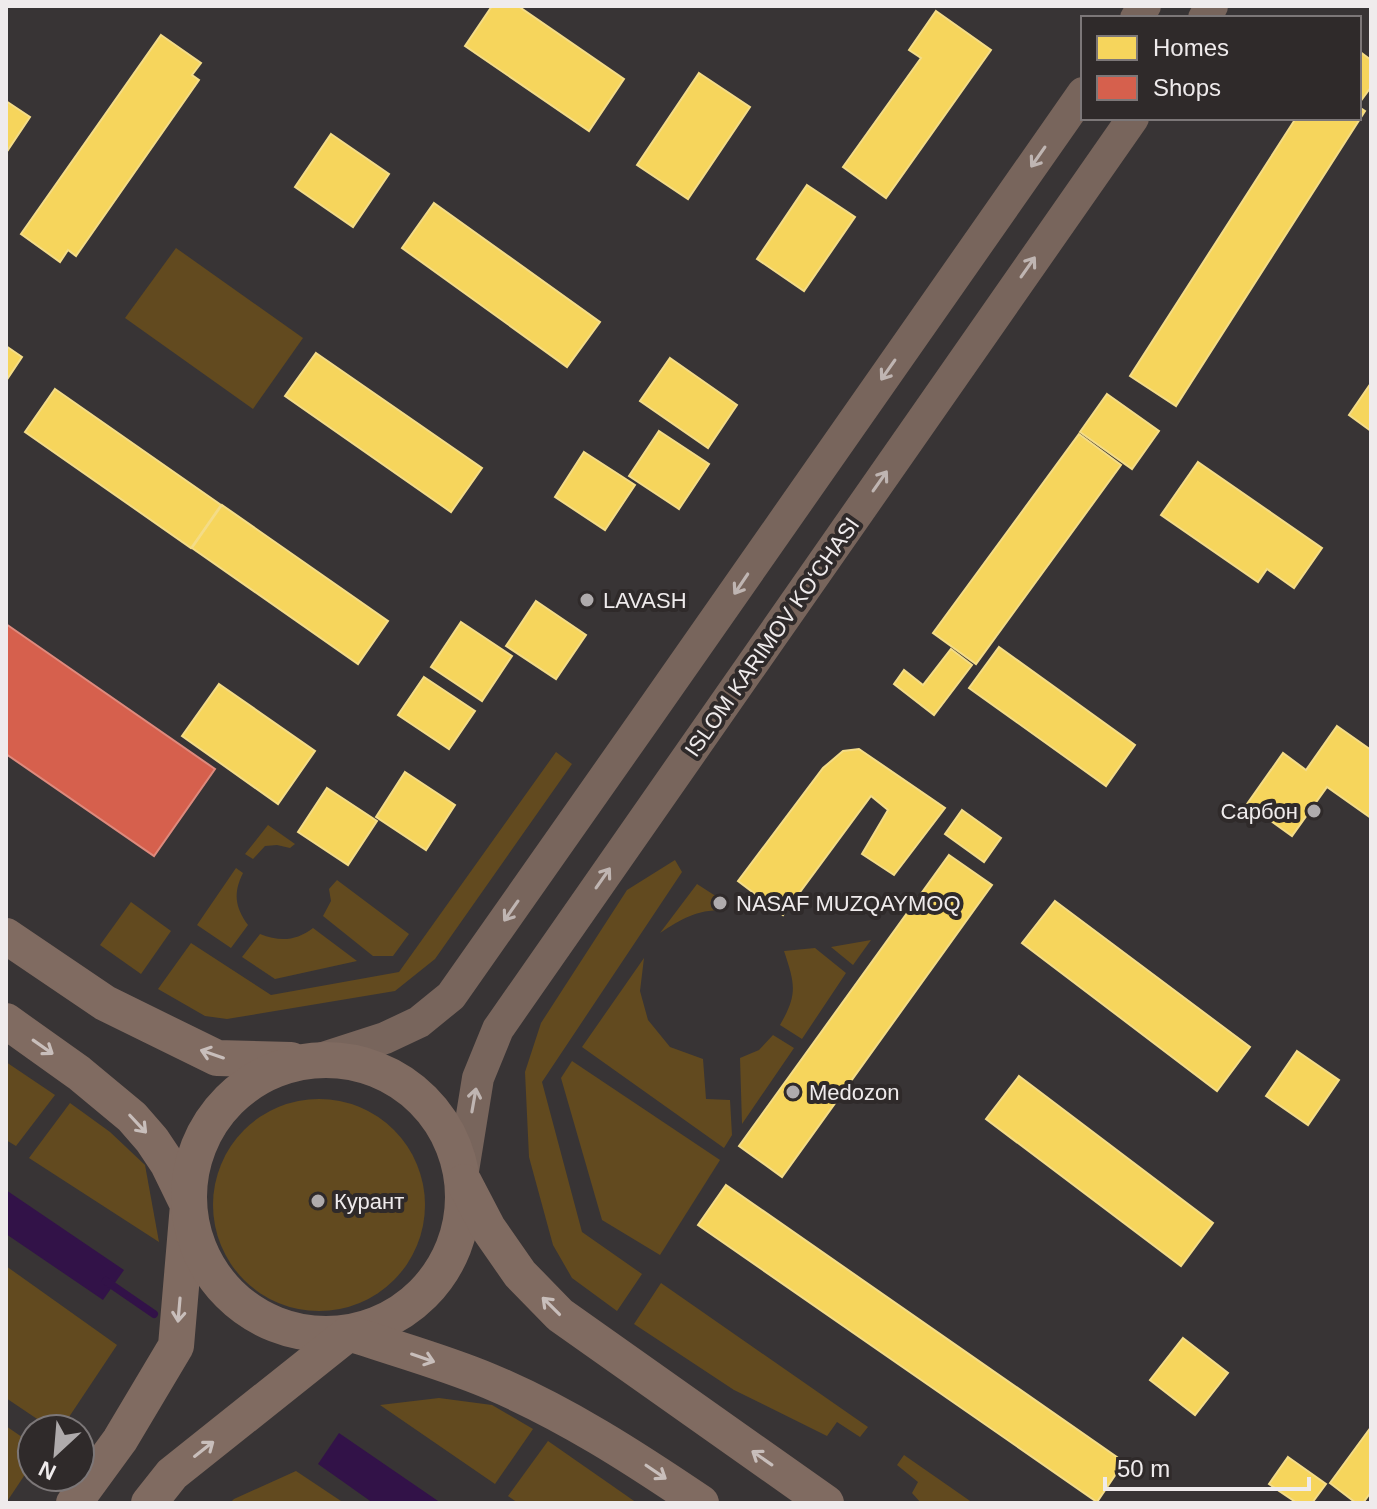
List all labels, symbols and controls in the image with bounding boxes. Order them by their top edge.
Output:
legend [1081,16,1361,120]
text: Homes [1153,34,1229,61]
text: Shops [1153,74,1221,101]
one-way arrow [1030,146,1046,168]
one-way arrow [1019,257,1036,278]
one-way arrow [880,358,896,380]
one-way arrow [872,470,888,492]
street label: ISLOM KARIMOV KO‘CHASI [680,513,864,761]
one-way arrow [733,573,749,595]
place label: LAVASH [603,588,687,613]
marker: LAVASH [578,591,596,609]
place label: Сарбон [1220,799,1298,824]
marker: Сарбон [1305,802,1323,820]
one-way arrow [595,867,612,889]
place label: NASAF MUZQAYMOQ [736,891,961,916]
marker: NASAF MUZQAYMOQ [711,894,729,912]
one-way arrow [503,900,519,922]
one-way arrow [31,1039,53,1055]
one-way arrow [200,1045,225,1060]
place label: Medozon [809,1080,900,1105]
marker: Medozon [784,1083,802,1101]
one-way arrow [468,1088,483,1114]
one-way arrow [128,1114,147,1134]
place label: Курант [334,1189,404,1214]
marker: Курант [309,1192,327,1210]
one-way arrow [171,1296,186,1323]
one-way arrow [542,1297,561,1316]
one-way arrow [410,1352,435,1367]
north arrow [16,1413,96,1493]
one-way arrow [193,1440,214,1457]
scale bar [1105,1441,1309,1491]
one-way arrow [751,1450,773,1466]
text: 50 m [1117,1455,1170,1482]
text: N [35,1456,60,1485]
one-way arrow [644,1464,666,1481]

